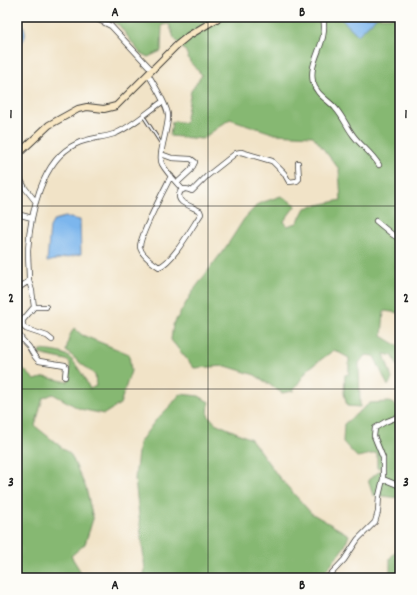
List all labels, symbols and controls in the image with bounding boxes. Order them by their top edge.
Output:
text: A [111,4,119,23]
text: B [299,4,305,23]
text: 1 [10,106,13,125]
text: 1 [405,106,408,125]
text: 2 [8,290,14,309]
text: 2 [403,290,409,309]
text: 3 [8,474,14,493]
text: 3 [403,474,409,493]
text: A [111,577,119,595]
text: B [299,577,305,595]

